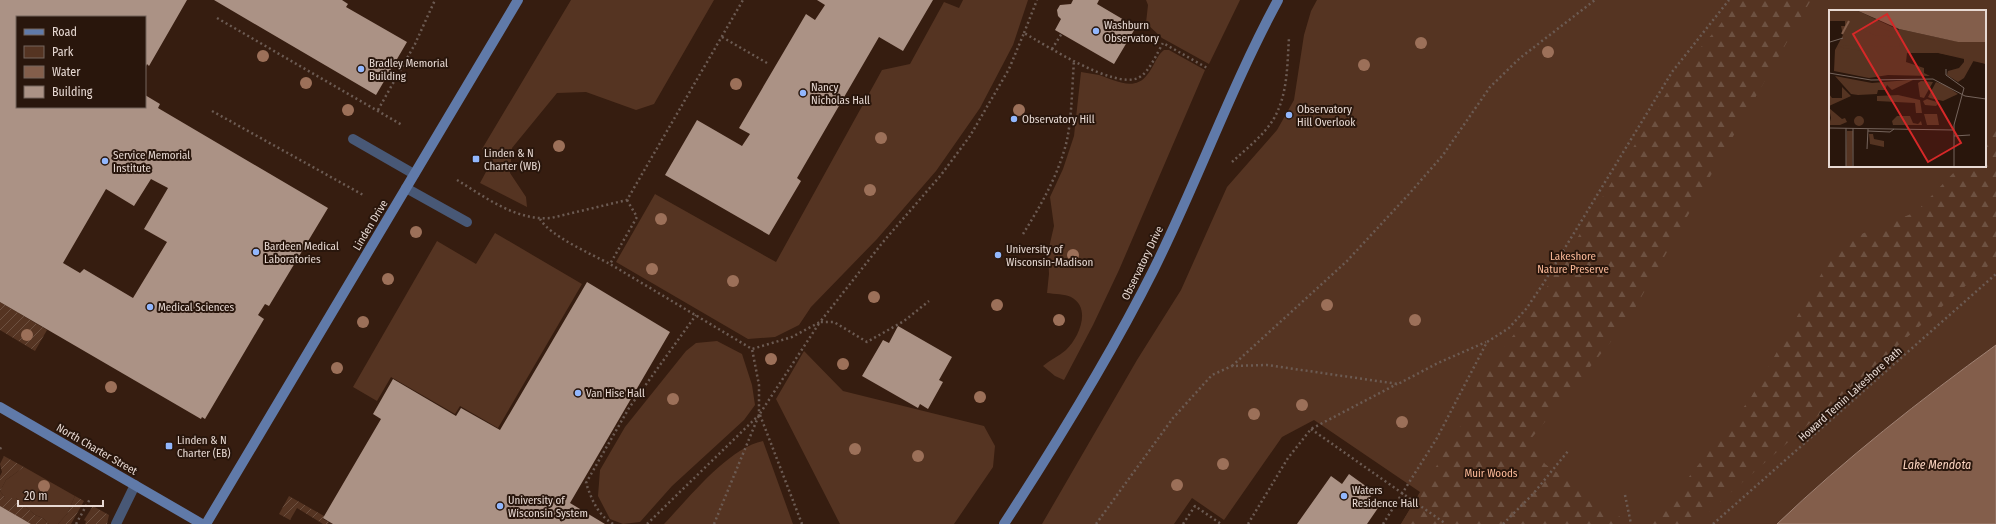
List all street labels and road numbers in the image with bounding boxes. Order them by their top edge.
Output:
street label: Linden Drive [350,198,391,253]
street label: Observatory Drive [1119,224,1166,302]
street label: Howard Temin Lakeshore Path [1796,344,1905,444]
street label: North Charter Street [54,421,140,478]

